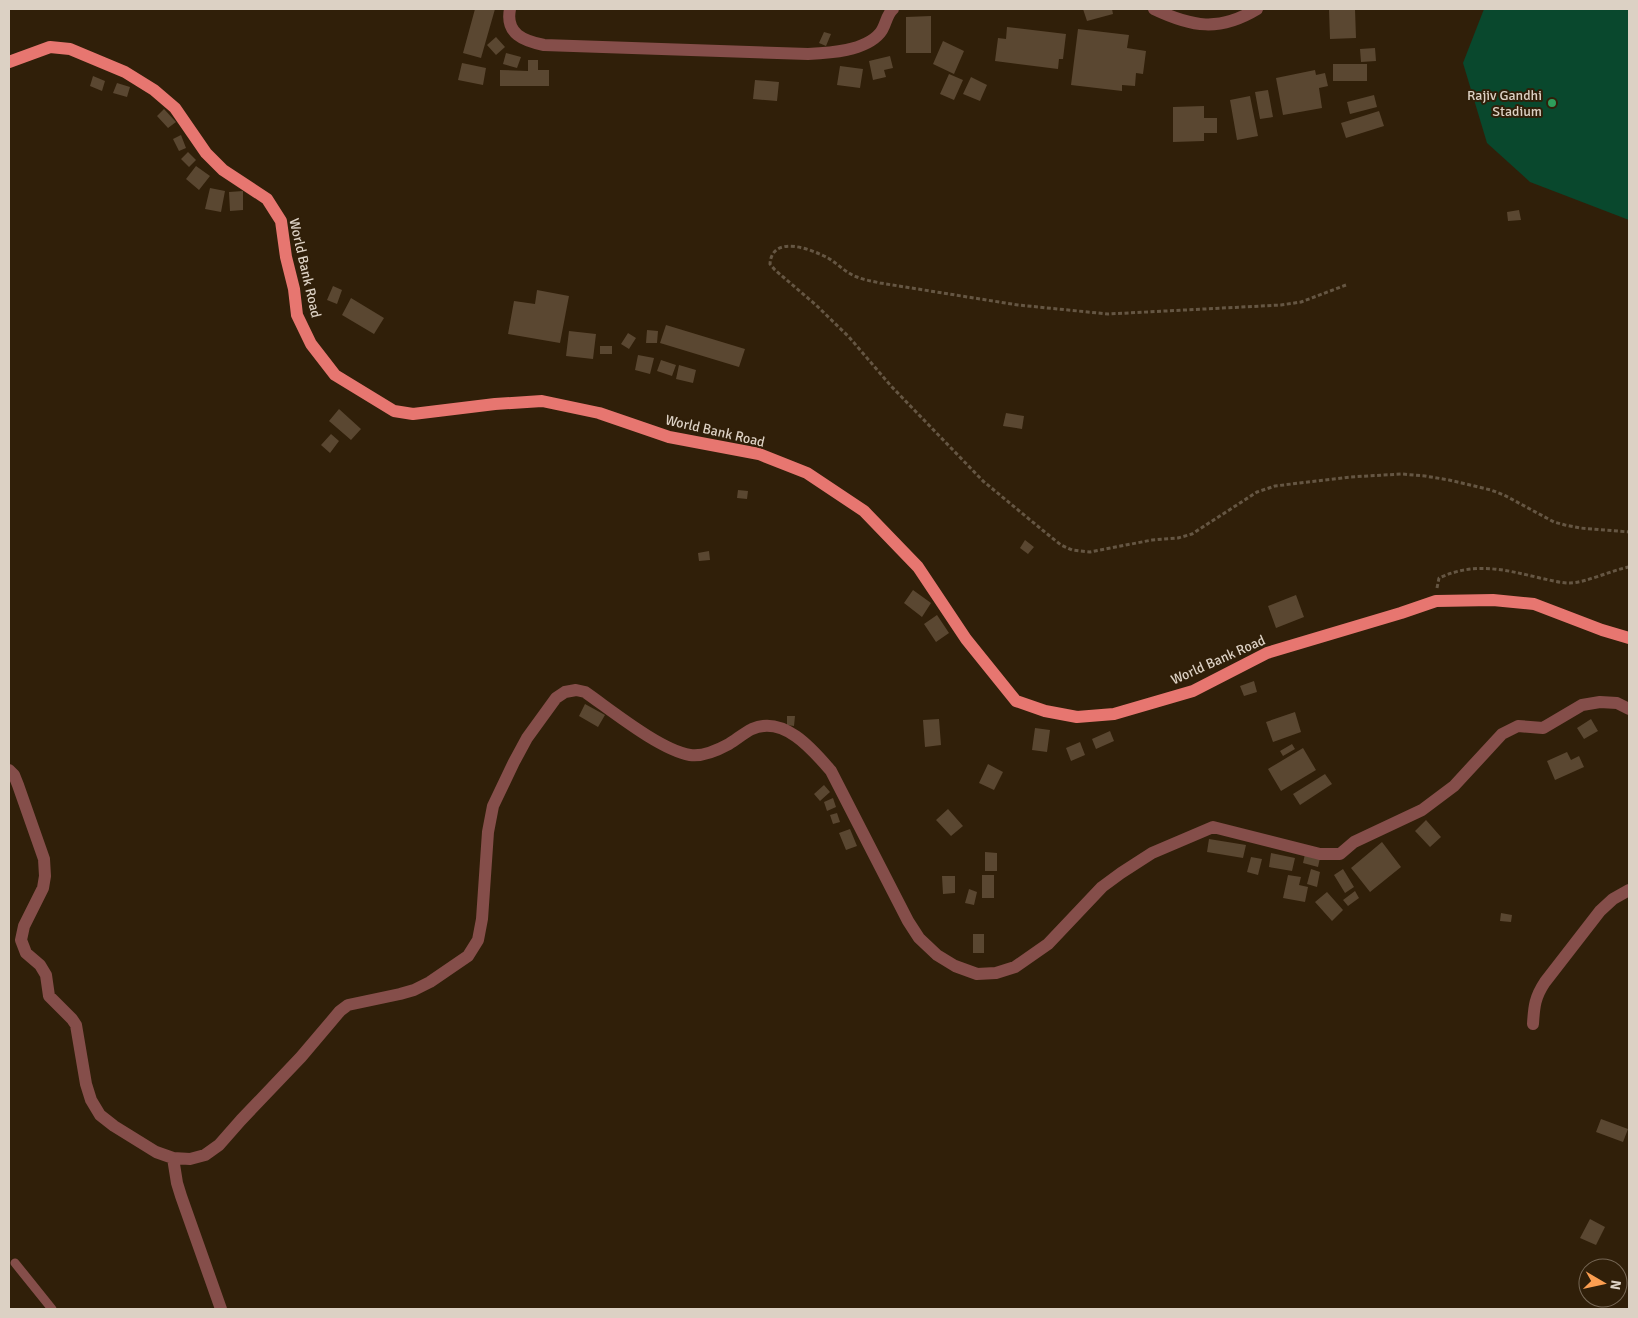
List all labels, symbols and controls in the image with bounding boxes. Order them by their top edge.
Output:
place label: Rajiv Gandhi Stadium [1467,87,1542,120]
marker: Rajiv Gandhi Stadium [1546,97,1558,109]
street label: World Bank Road [285,217,325,319]
street label: World Bank Road [664,411,766,451]
street label: World Bank Road [1168,632,1268,688]
north arrow [1578,1258,1628,1308]
text: N [1606,1279,1625,1291]

